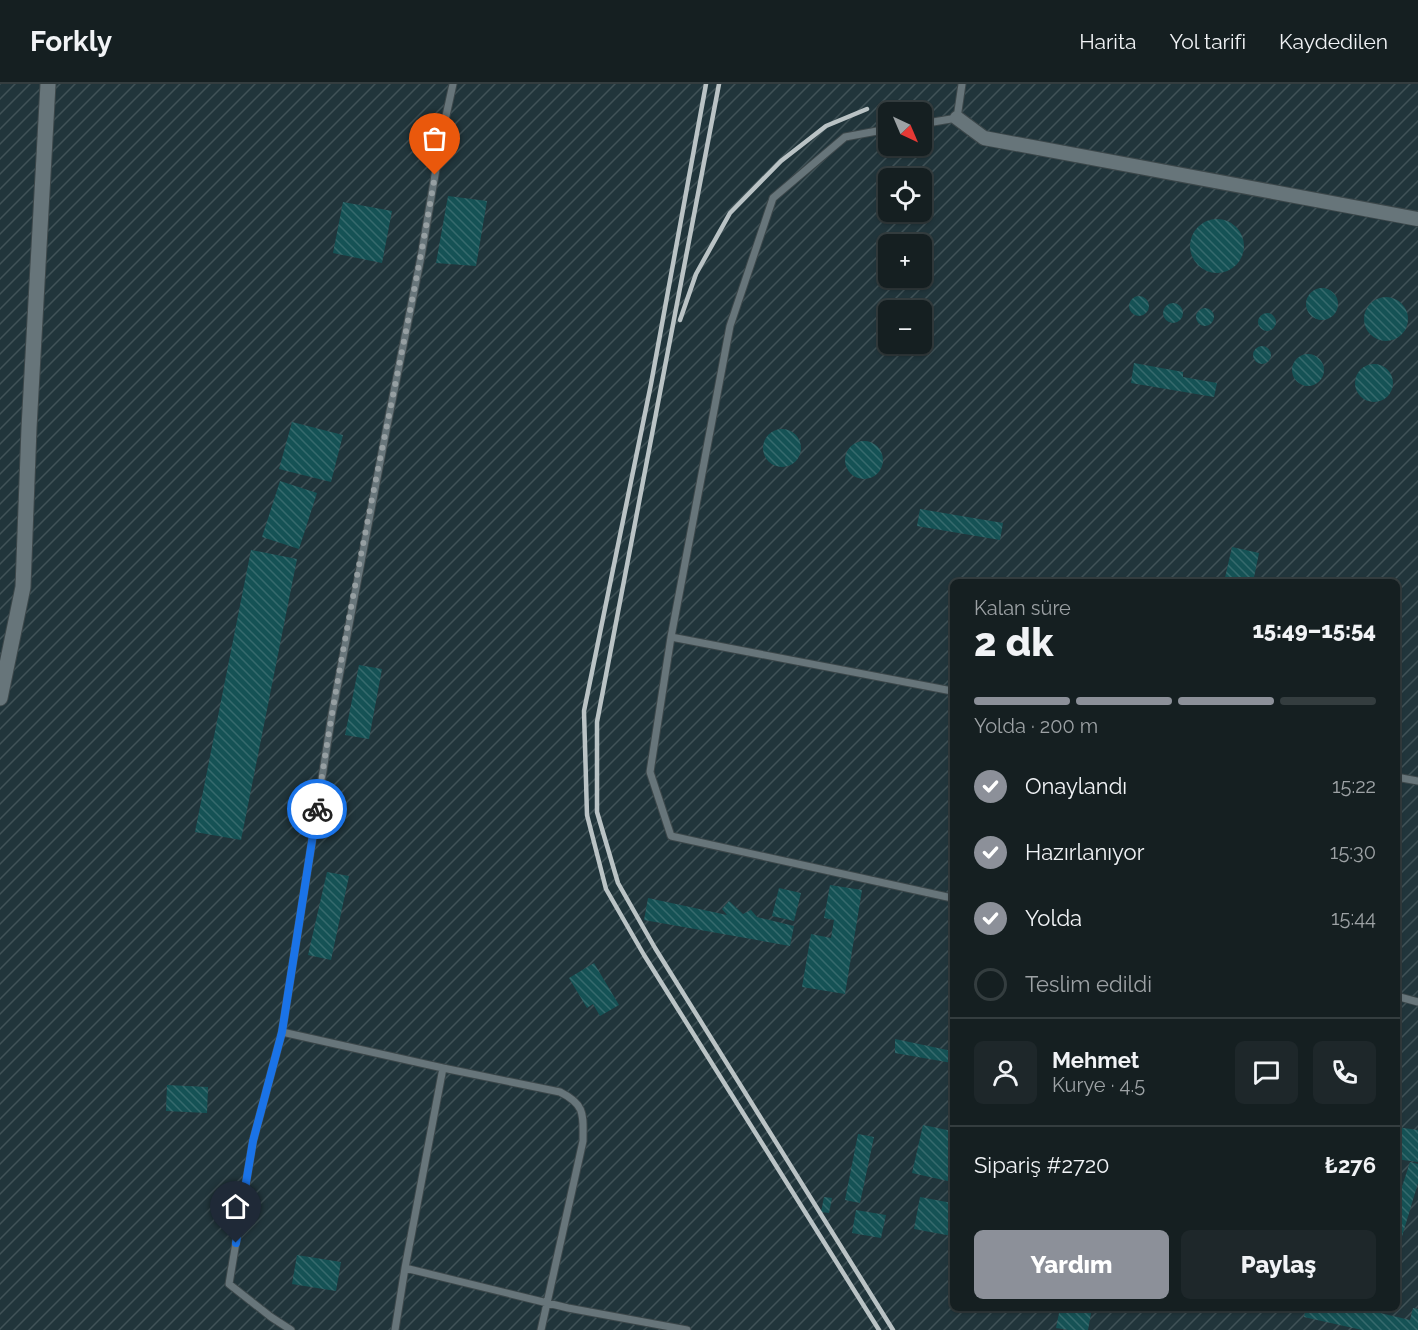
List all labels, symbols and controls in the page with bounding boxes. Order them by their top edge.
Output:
text: Forkly [30,25,112,58]
text: Harita [1079,29,1136,54]
text: Yol tarifi [1169,29,1246,54]
text: Kaydedilen [1279,29,1388,54]
north arrow [878,102,932,156]
map controls [878,102,932,354]
pin [409,113,460,175]
icon: bag [418,122,451,155]
button: locate [878,168,932,222]
button: + [878,234,932,288]
button: − [878,300,932,354]
text: Kalan süre [974,596,1071,620]
text: 15:49–15:54 [1252,617,1376,643]
text: 2 dk [974,619,1053,665]
text: Yolda · 200 m [974,714,1098,738]
icon: check [974,770,1007,803]
text: Onaylandı [1025,773,1127,799]
text: 15:22 [1332,774,1376,798]
courier [287,779,347,839]
icon: bike [301,793,334,826]
icon: check [974,836,1007,869]
text: Hazırlanıyor [1025,839,1144,865]
text: 15:30 [1330,840,1376,864]
icon: check [974,902,1007,935]
text: Yolda [1025,905,1082,931]
text: 15:44 [1331,906,1376,930]
text: Teslim edildi [1025,971,1152,997]
button: person [974,1041,1037,1104]
button: chat [1235,1041,1298,1104]
button: phone [1313,1041,1376,1104]
text: Mehmet [1052,1047,1139,1073]
text: Kurye · 4.5 [1052,1073,1145,1097]
text: Sipariş #2720 [974,1152,1110,1178]
text: ₺276 [1325,1152,1376,1178]
pin [210,1181,261,1243]
icon: home [219,1190,252,1223]
button: Yardım [974,1230,1169,1299]
button: Paylaş [1181,1230,1376,1299]

